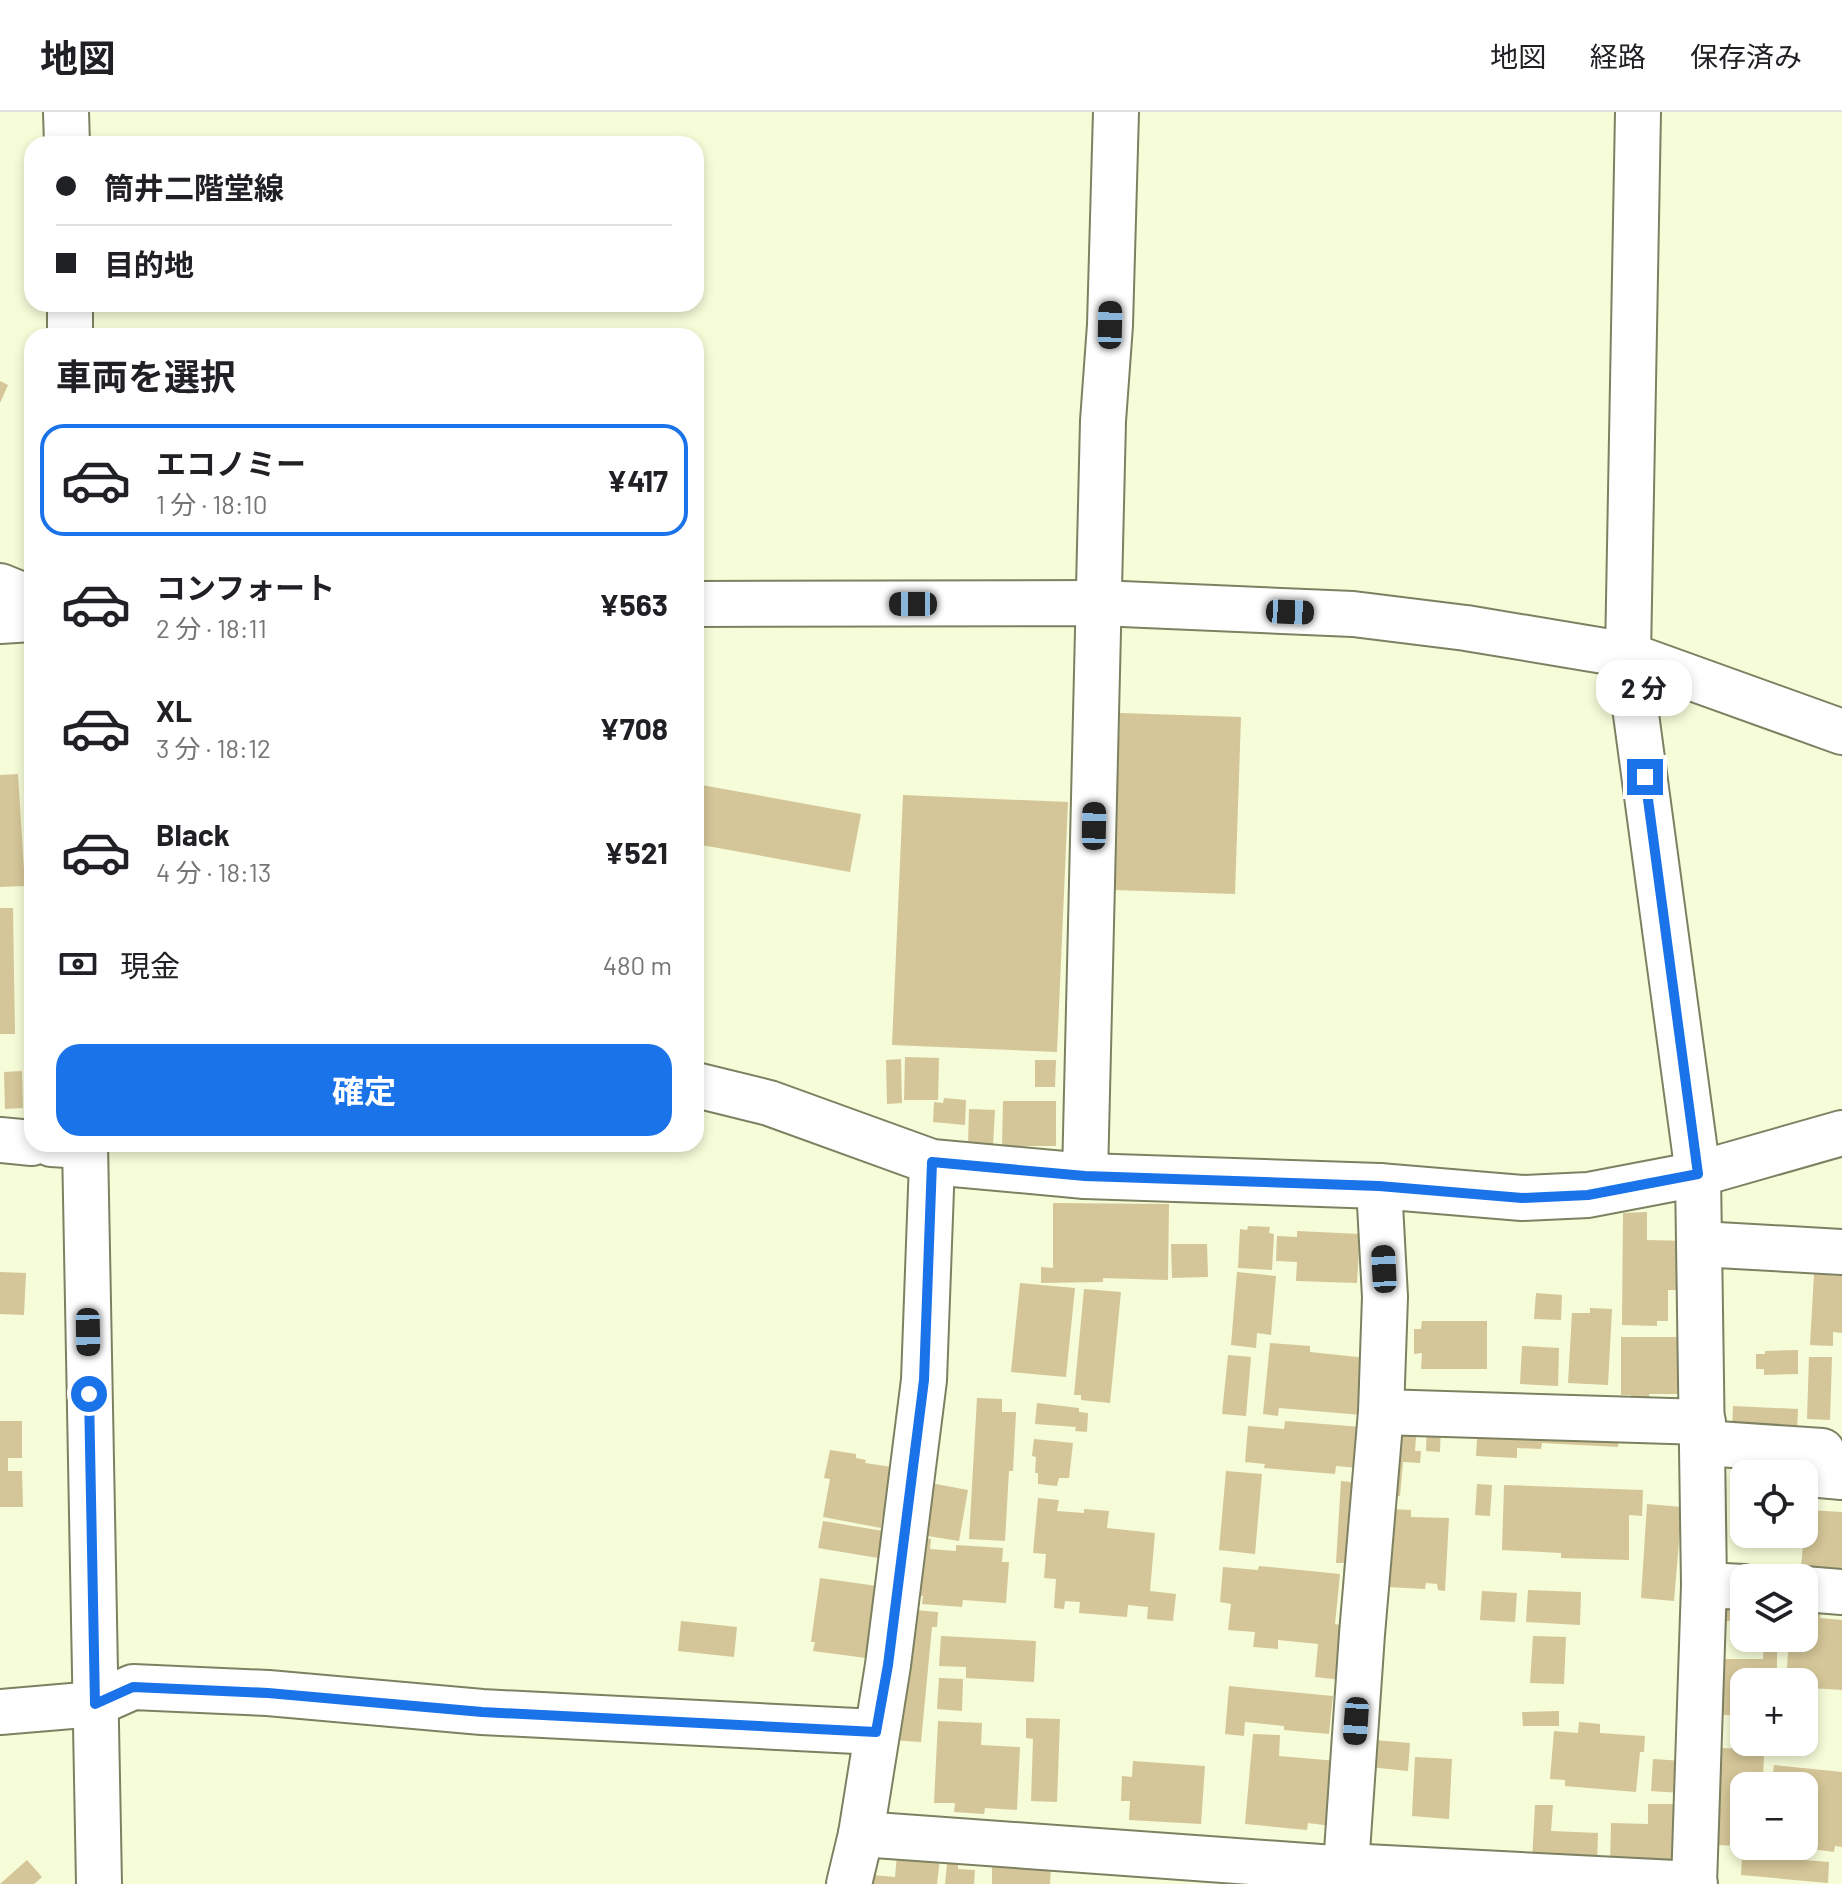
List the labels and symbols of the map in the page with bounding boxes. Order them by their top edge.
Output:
car [1098,301,1122,349]
car [889,592,937,616]
car [1266,599,1314,625]
callout: 2 分 [1597,661,1693,717]
route end [1627,759,1663,795]
car [1082,802,1106,850]
car [1371,1244,1397,1294]
car [76,1308,100,1356]
route start [71,1376,107,1412]
car [1342,1696,1370,1746]

